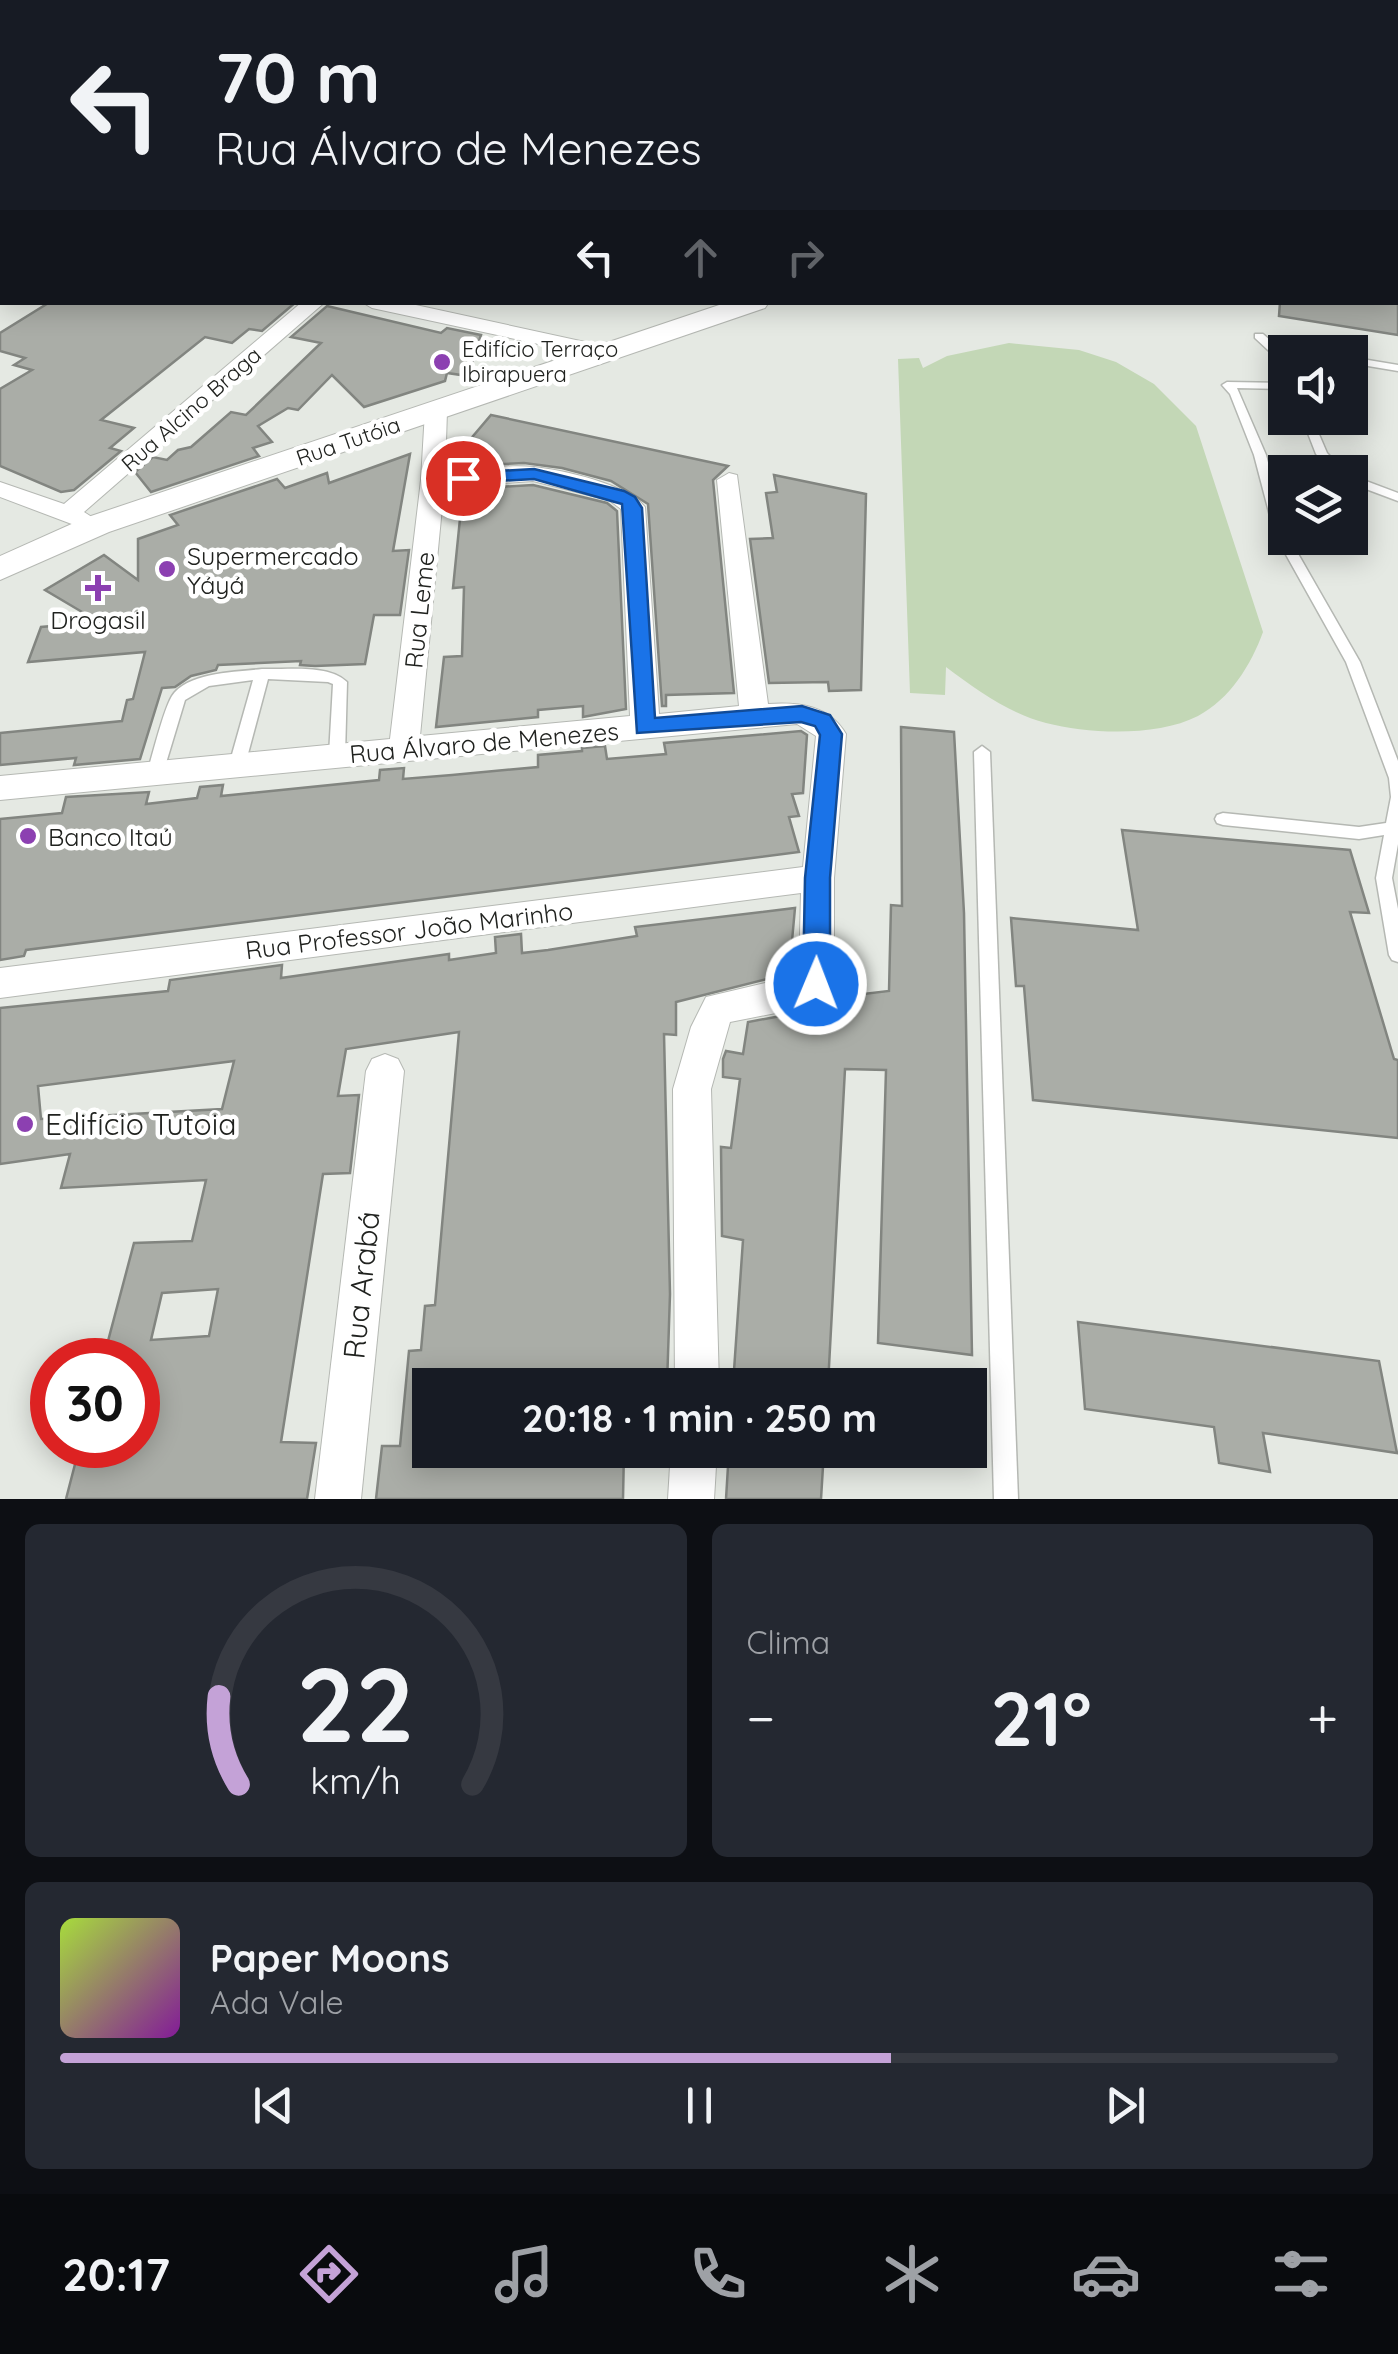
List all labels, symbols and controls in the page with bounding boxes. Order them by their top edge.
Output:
text: 70 m [215,33,381,121]
icon: left [50,40,180,170]
text: Rua Álvaro de Menezes [215,120,702,176]
icon: left [568,230,623,285]
icon: ahead [673,230,728,285]
icon: right [778,230,833,285]
place label: Edifício Terraço Ibirapuera [462,335,618,388]
map controls [1268,335,1368,555]
button: sound [1268,335,1368,435]
street label: Rua Alcino Braga [115,341,267,477]
marker: Edifício Terraço Ibirapuera [431,351,453,373]
street label: Rua Tutóia [292,410,404,472]
pin [421,436,506,521]
icon: arrive [436,451,491,506]
button: layers [1268,455,1368,555]
place label: Supermercado Yáyá [187,540,359,600]
street label: Rua Leme [397,550,441,670]
marker: Supermercado Yáyá [156,558,178,580]
marker: Drogasil [87,577,109,599]
place label: Drogasil [50,604,146,635]
street label: Rua Álvaro de Menezes [348,715,620,769]
place label: Banco Itaú [48,821,173,852]
marker: Banco Itaú [17,825,39,847]
street label: Rua Professor João Marinho [243,895,575,965]
position arrow [764,932,868,1036]
place label: Edifício Tutoia [45,1105,236,1143]
marker: Edifício Tutoia [14,1113,36,1135]
street label: Rua Arabá [334,1209,388,1361]
speed limit sign: 30 [30,1338,160,1468]
text: 20:18 · 1 min · 250 m [522,1394,877,1442]
text: Clima [747,1622,830,1662]
text: 22 [297,1638,415,1768]
text: 21° [990,1671,1092,1765]
text: − [747,1683,775,1752]
text: + [1307,1683,1338,1752]
text: km/h [310,1758,401,1803]
text: Paper Moons [210,1934,450,1982]
text: Ada Vale [210,1982,344,2022]
icon: previous [246,2078,301,2133]
icon: pause [672,2078,727,2133]
icon: next [1098,2078,1153,2133]
icon: directions [294,2239,364,2309]
icon: music [489,2239,559,2309]
icon: phone [683,2239,753,2309]
icon: climate [877,2239,947,2309]
icon: car [1071,2239,1141,2309]
icon: filters [1266,2239,1336,2309]
text: 20:17 [62,2246,170,2302]

